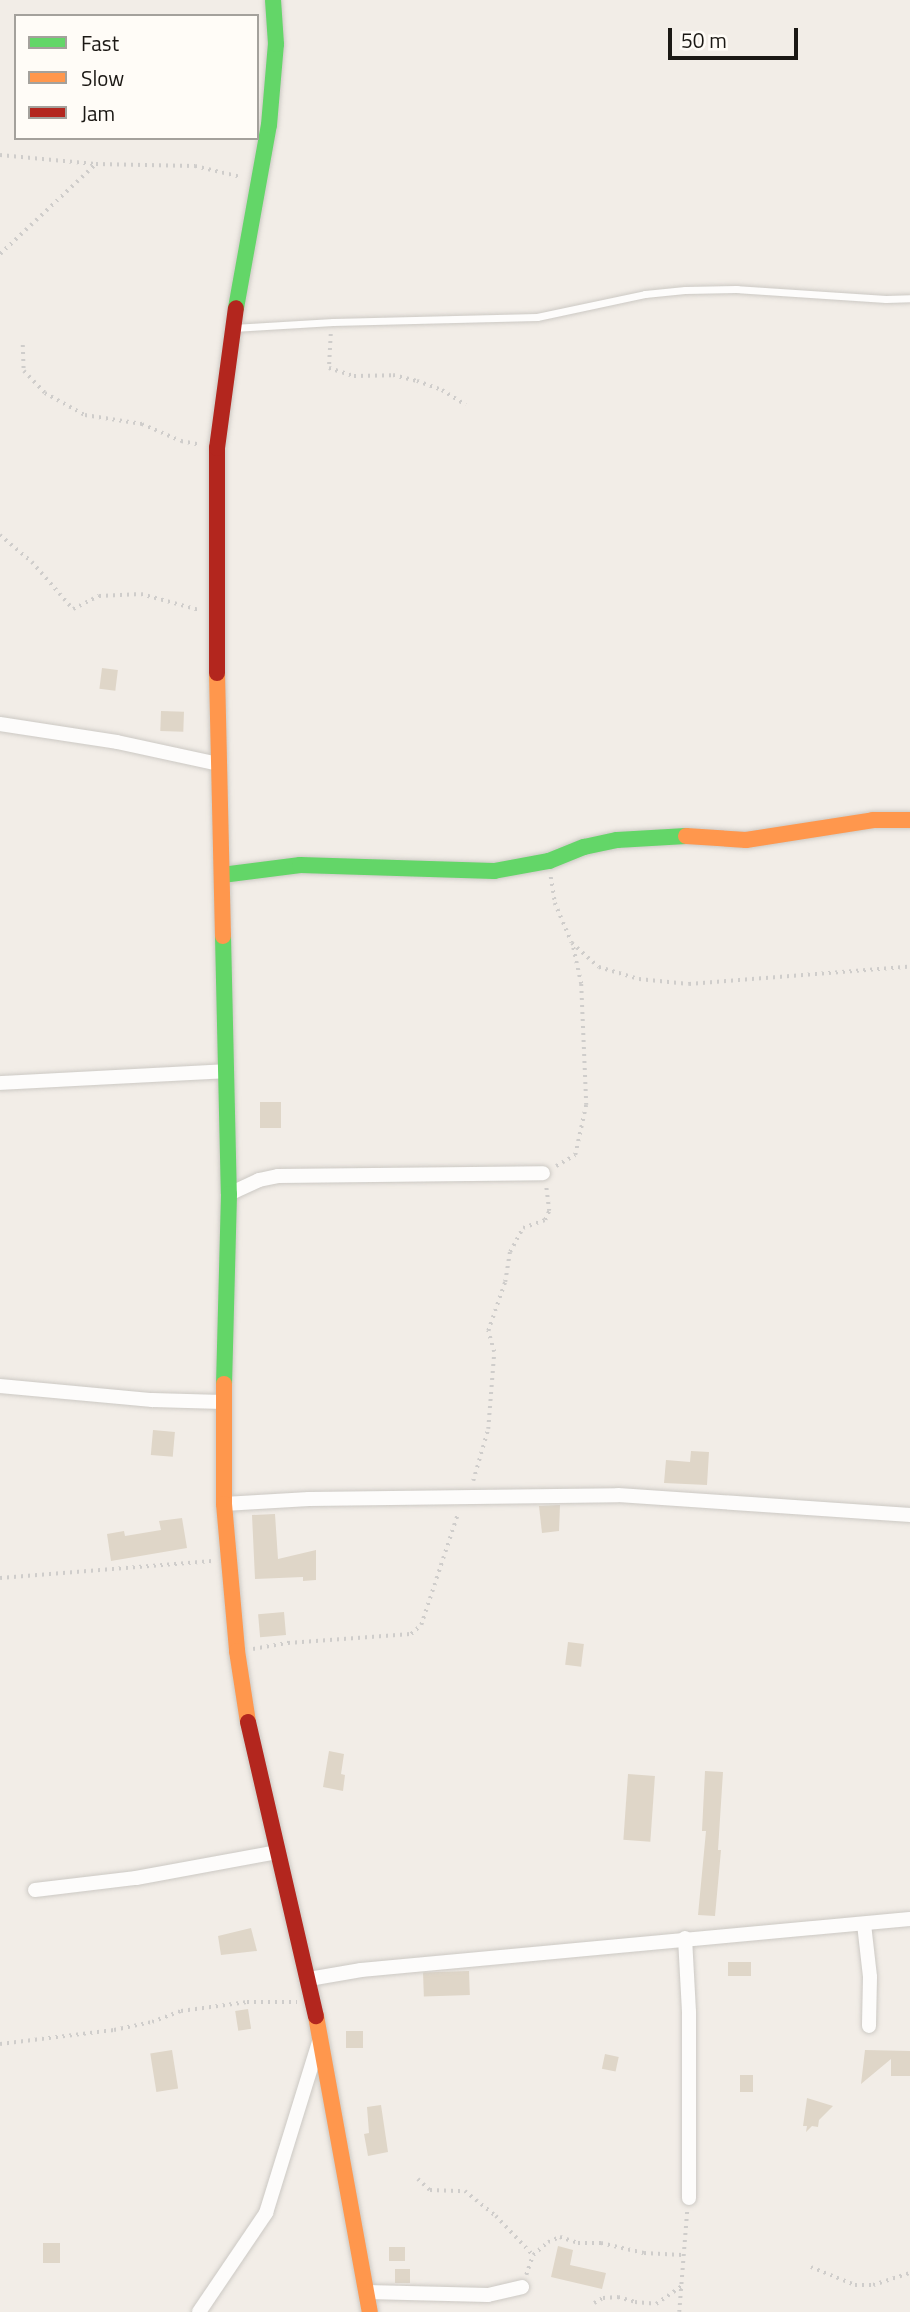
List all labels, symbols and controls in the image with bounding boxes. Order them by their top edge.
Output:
legend [14,14,259,140]
scale bar [672,14,802,58]
text: 50 m [681,24,727,56]
text: Fast [81,27,119,59]
text: Slow [81,62,124,94]
text: Jam [81,97,115,129]

